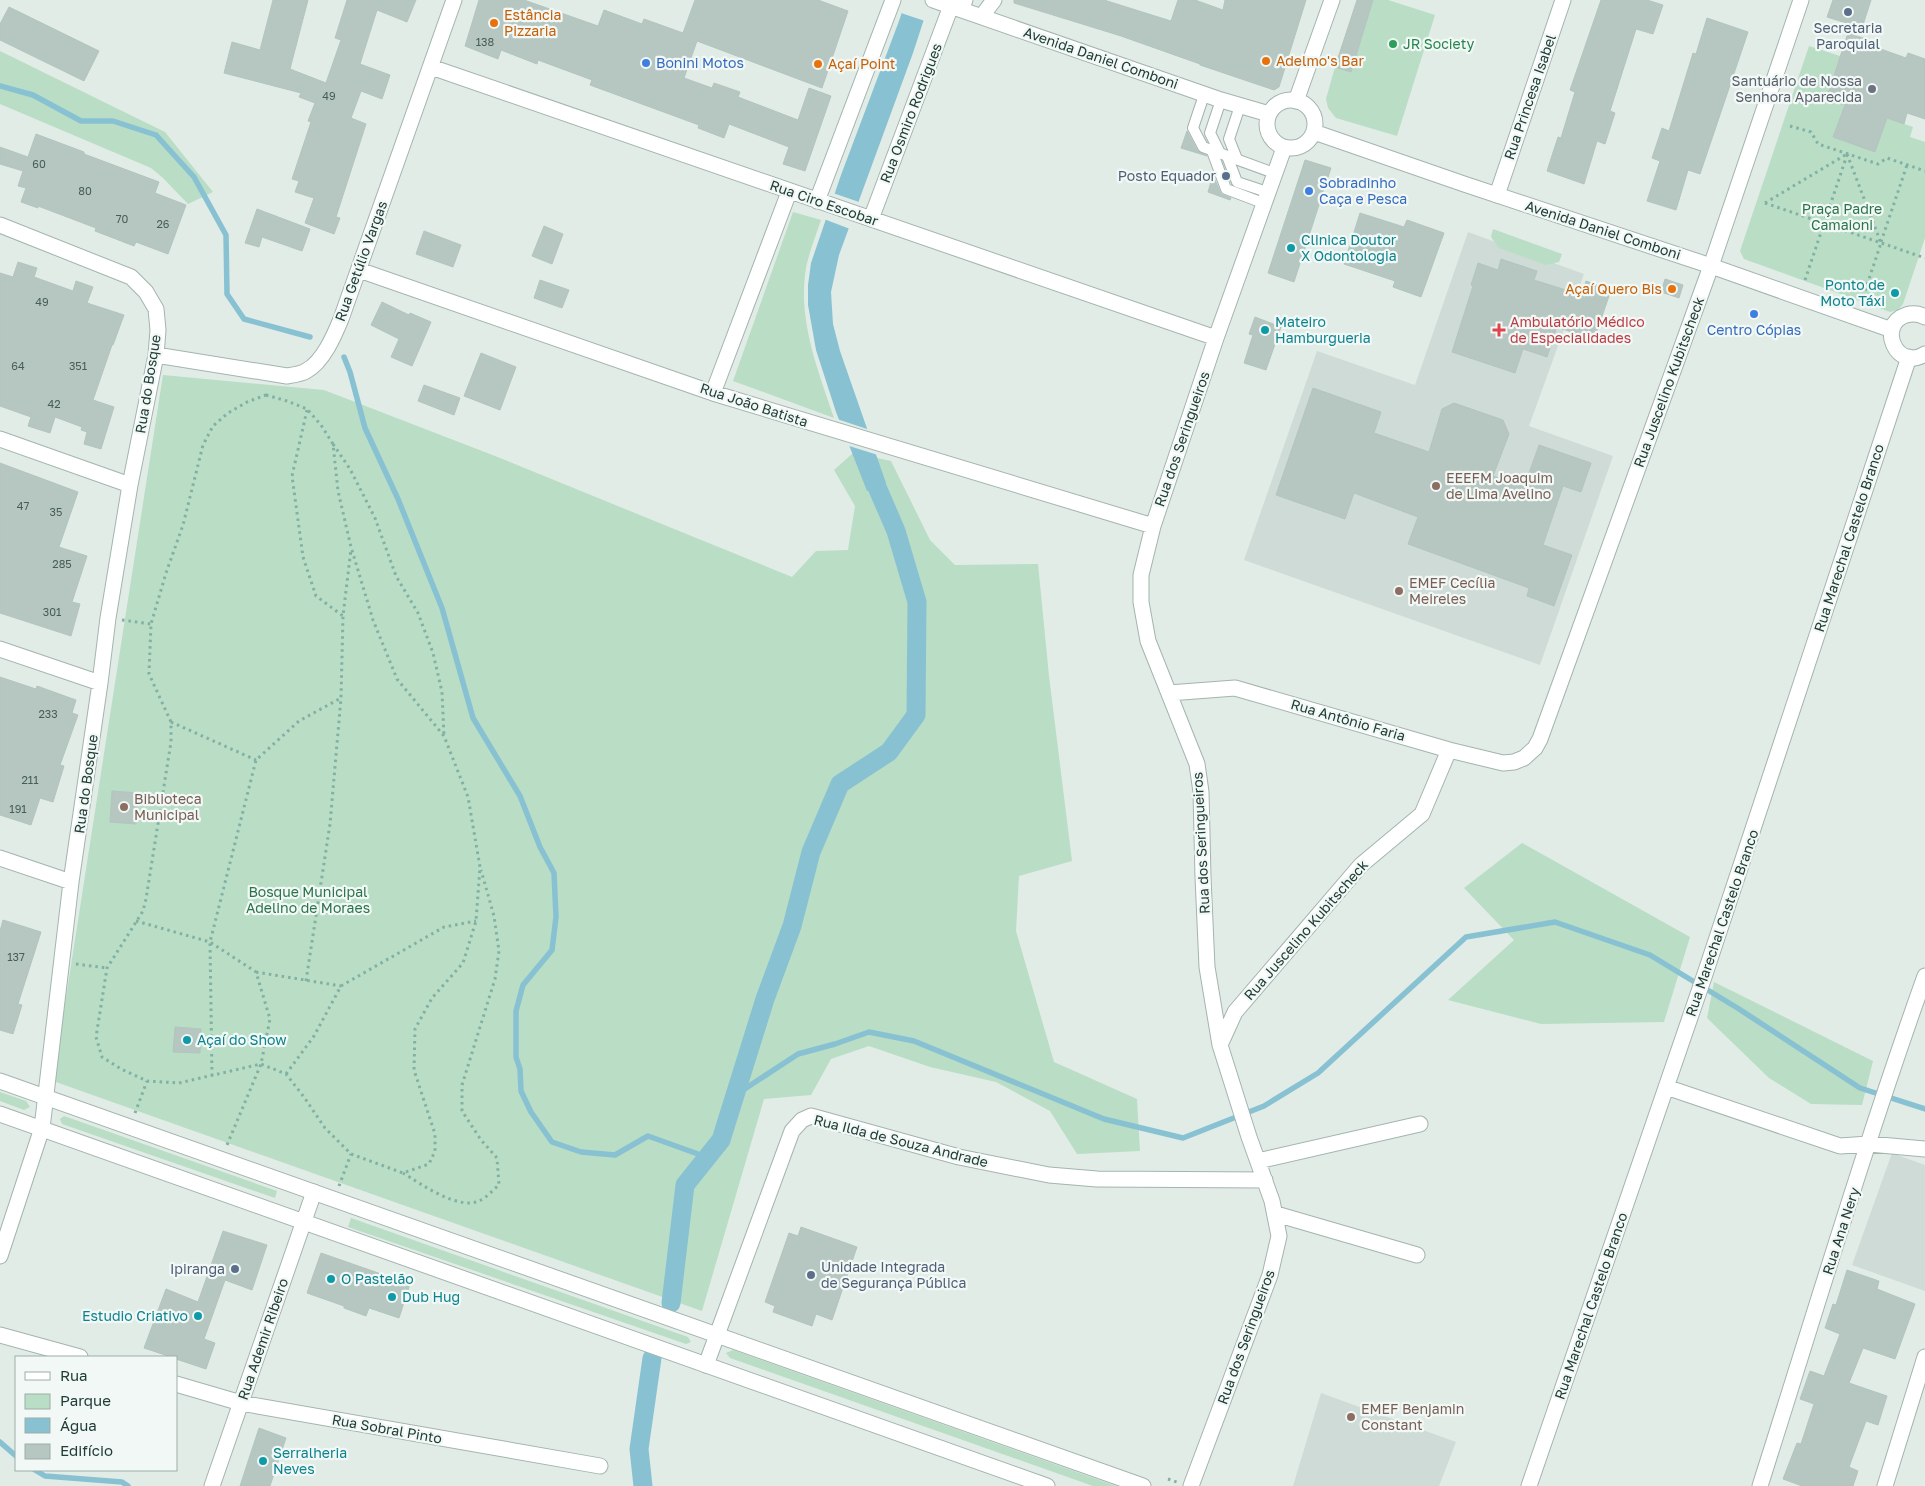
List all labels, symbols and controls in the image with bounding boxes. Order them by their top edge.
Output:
place label: Estância Pizzaria [504,6,561,39]
marker: Secretaria Paroquial [1842,6,1854,18]
marker: Estância Pizzaria [488,17,500,29]
place label: Secretaria Paroquial [1814,19,1882,52]
street label: Avenida Daniel Comboni [1022,23,1181,92]
street label: Rua Princesa Isabel [1500,32,1559,162]
house number: 138 [476,35,495,48]
place label: JR Society [1403,35,1475,52]
marker: JR Society [1387,38,1399,50]
street label: Rua Osmiro Rodrigues [876,40,945,185]
place label: Adelmo's Bar [1276,52,1364,69]
place label: Bonini Motos [656,54,744,71]
place label: Açaí Point [828,55,895,72]
marker: Adelmo's Bar [1260,55,1272,67]
marker: Bonini Motos [640,57,652,69]
marker: Açaí Point [812,58,824,70]
place label: Santuário de Nossa Senhora Aparecida [1732,72,1862,105]
marker: Santuário de Nossa Senhora Aparecida [1866,83,1878,95]
house number: 49 [322,89,336,102]
house number: 60 [32,157,46,170]
place label: Posto Equador [1118,167,1217,184]
marker: Posto Equador [1220,170,1232,182]
place label: Sobradinho Caça e Pesca [1319,174,1407,207]
street label: Rua Ciro Escobar [768,176,881,229]
house number: 80 [78,184,92,197]
marker: Sobradinho Caça e Pesca [1303,185,1315,197]
street label: Avenida Daniel Comboni [1523,196,1683,263]
street label: Rua Getúlio Vargas [331,198,390,323]
park label: Praça Padre Camaioni [1802,200,1882,233]
house number: 70 [116,212,129,225]
house number: 26 [156,217,170,230]
place label: Clinica Doutor X Odontologia [1301,231,1397,264]
marker: Clinica Doutor X Odontologia [1285,242,1297,254]
place label: Ponto de Moto Táxi [1820,276,1885,309]
place label: Açaí Quero Bis [1565,280,1662,297]
marker: Açaí Quero Bis [1666,283,1678,295]
marker: Ponto de Moto Táxi [1889,287,1901,299]
street label: Rua Juscelino Kubitscheck [1630,294,1707,469]
house number: 49 [35,295,49,308]
marker: Centro Cópias [1748,308,1760,320]
place label: Mateiro Hamburgueria [1275,313,1371,346]
place label: Ambulatório Médico de Especialidades [1510,313,1645,346]
place label: Centro Cópias [1707,321,1801,338]
marker: Ambulatório Médico de Especialidades [1492,323,1506,337]
marker: Mateiro Hamburgueria [1259,324,1271,336]
street label: Rua do Bosque [131,333,164,435]
house number: 64 [11,359,25,372]
house number: 351 [69,359,87,372]
street label: Rua dos Seringueiros [1150,369,1213,509]
street label: Rua João Batista [698,379,810,430]
house number: 42 [47,397,61,410]
street label: Rua Marechal Castelo Branco [1810,442,1887,634]
place label: EEEFM Joaquim de Lima Avelino [1446,469,1553,502]
marker: EEEFM Joaquim de Lima Avelino [1430,480,1442,492]
house number: 47 [17,499,29,512]
house number: 35 [50,505,62,518]
house number: 285 [52,557,72,570]
place label: EMEF Cecília Meireles [1409,574,1495,607]
marker: EMEF Cecília Meireles [1393,585,1405,597]
house number: 301 [43,605,61,618]
street label: Rua Antônio Faria [1289,695,1407,744]
house number: 233 [38,707,58,720]
street label: Rua do Bosque [70,733,101,835]
street label: Rua dos Seringueiros [1188,772,1213,914]
house number: 211 [21,773,39,786]
place label: Biblioteca Municipal [134,790,202,823]
marker: Biblioteca Municipal [118,801,130,813]
house number: 191 [9,802,27,815]
street label: Rua Marechal Castelo Branco [1681,827,1762,1019]
street label: Rua Juscelino Kubitscheck [1240,856,1371,1003]
park label: Bosque Municipal Adelino de Moraes [246,883,370,916]
house number: 137 [7,950,25,963]
place label: Açaí do Show [197,1031,287,1048]
marker: Açaí do Show [181,1034,193,1046]
street label: Rua Ilda de Souza Andrade [812,1111,990,1170]
street label: Rua Ana Nery [1818,1185,1863,1277]
street label: Rua Marechal Castelo Branco [1550,1210,1631,1402]
place label: Unidade Integrada de Segurança Pública [821,1258,966,1291]
place label: Ipiranga [170,1260,225,1277]
marker: Ipiranga [229,1263,241,1275]
street label: Rua dos Seringueiros [1213,1267,1278,1406]
marker: Unidade Integrada de Segurança Pública [805,1269,817,1281]
place label: O Pastelão [341,1270,414,1287]
marker: O Pastelão [325,1273,337,1285]
street label: Rua Ademir Ribeiro [234,1276,291,1402]
place label: Dub Hug [402,1288,460,1305]
marker: Dub Hug [386,1291,398,1303]
place label: Estudio Criativo [82,1307,188,1324]
marker: Estudio Criativo [192,1310,204,1322]
legend [15,1356,178,1471]
text: Rua [60,1366,87,1384]
text: Parque [60,1391,111,1409]
place label: EMEF Benjamin Constant [1361,1400,1464,1433]
street label: Rua Sobral Pinto [331,1410,444,1447]
marker: EMEF Benjamin Constant [1345,1411,1357,1423]
text: Água [60,1416,97,1434]
text: Edifício [60,1441,113,1459]
place label: Serralheria Neves [273,1444,347,1477]
marker: Serralheria Neves [257,1455,269,1467]

